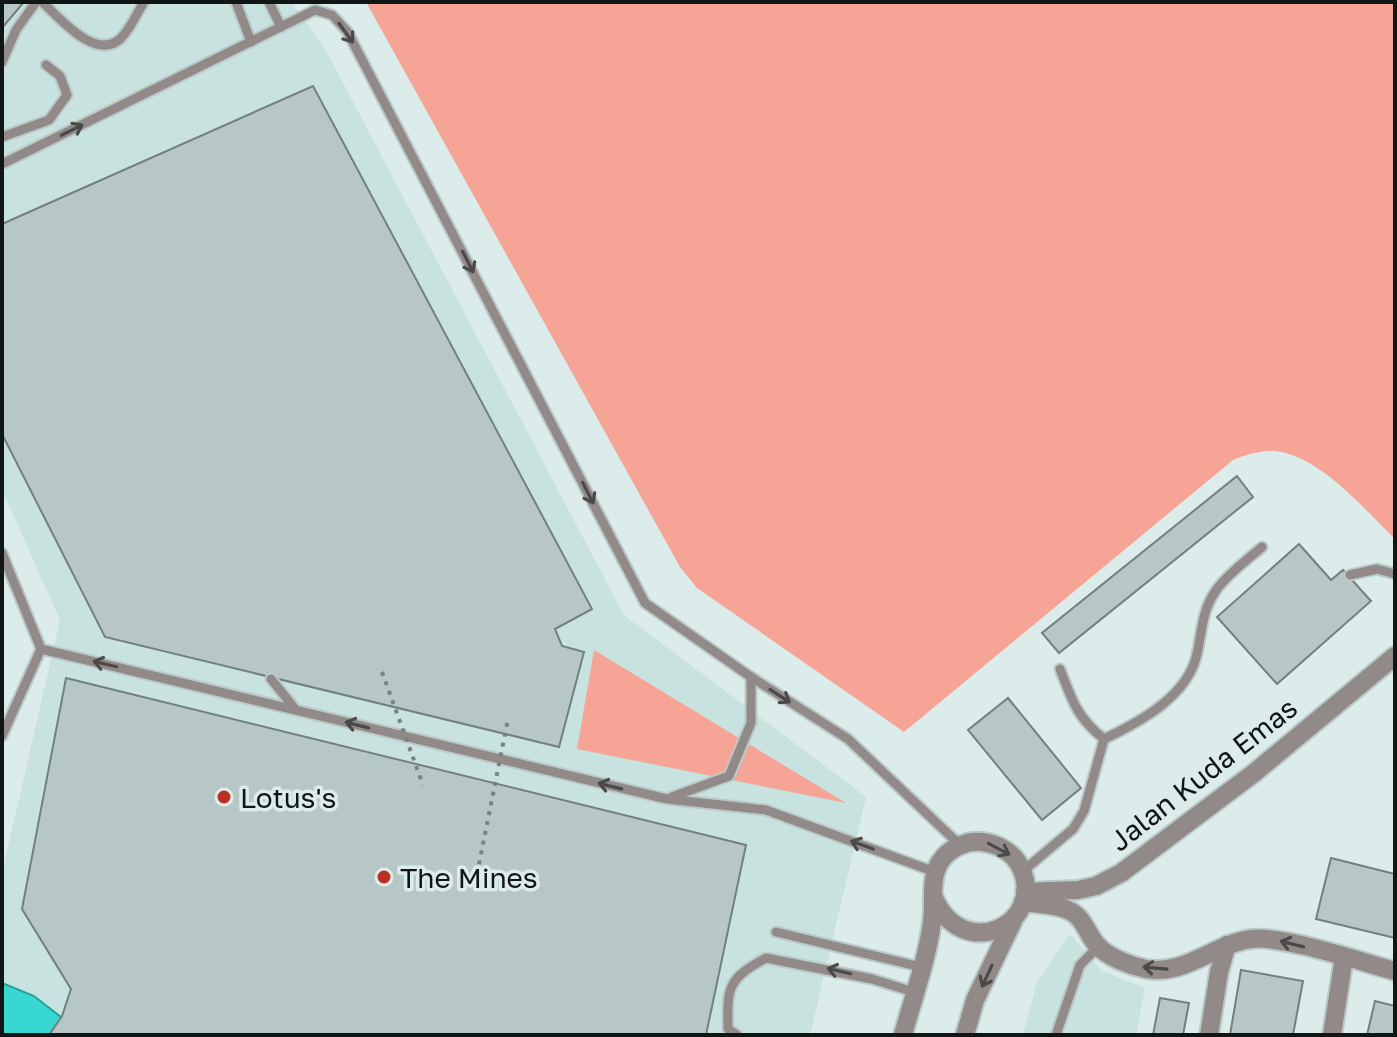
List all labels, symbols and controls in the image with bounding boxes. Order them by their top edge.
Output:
one-way arrow [338,21,354,43]
one-way arrow [60,122,84,137]
one-way arrow [460,250,476,273]
one-way arrow [580,480,596,504]
one-way arrow [92,656,118,671]
one-way arrow [768,688,791,704]
street label: Jalan Kuda Emas [1103,691,1303,857]
one-way arrow [345,716,371,731]
one-way arrow [598,777,624,792]
place label: Lotus's [240,781,336,814]
marker: Lotus's [215,788,233,806]
one-way arrow [850,837,875,851]
one-way arrow [987,841,1010,857]
place label: The Mines [400,861,538,894]
marker: The Mines [375,868,393,886]
one-way arrow [1280,936,1306,951]
one-way arrow [1142,961,1168,976]
one-way arrow [827,963,853,978]
one-way arrow [979,963,994,987]

